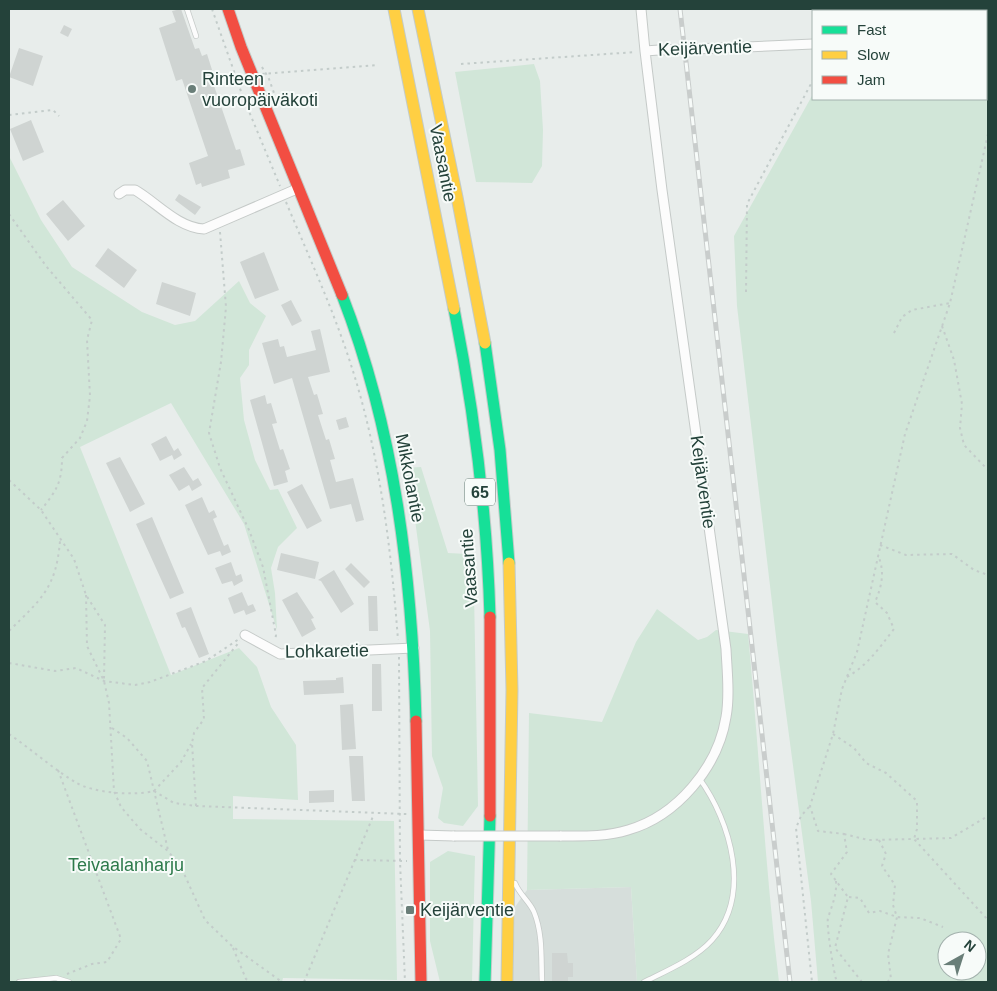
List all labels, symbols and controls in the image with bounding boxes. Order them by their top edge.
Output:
legend [812,10,987,100]
text: Fast [857,21,887,38]
street label: Keijärventie [658,36,752,60]
text: Slow [857,46,890,63]
place label: Rinteen vuoropäiväkoti [202,69,318,110]
text: Jam [857,71,885,88]
marker: Rinteen vuoropäiväkoti [186,83,198,95]
street label: Vaasantie [426,122,460,204]
street label: Mikkolantie [392,432,428,524]
street label: Keijärventie [687,434,719,530]
road number: 65 [465,478,495,506]
street label: Vaasantie [456,528,482,608]
street label: Lohkaretie [285,640,369,662]
park label: Teivaalanharju [68,855,184,875]
place label: Keijärventie [420,900,514,920]
marker: Keijärventie [404,904,416,916]
north arrow [937,931,987,981]
text: N [961,936,979,955]

